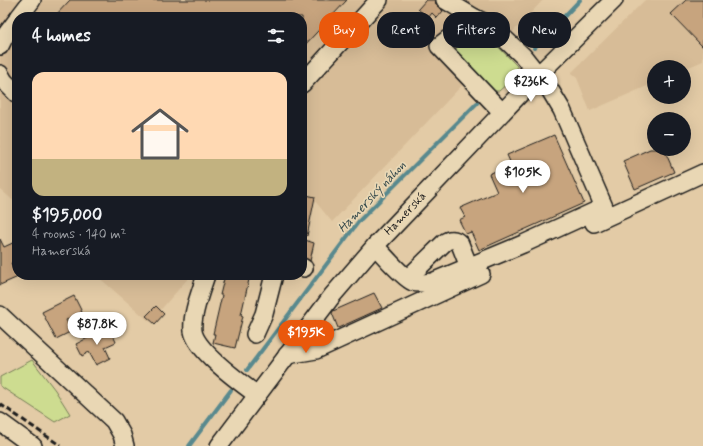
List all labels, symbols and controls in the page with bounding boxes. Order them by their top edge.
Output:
chip: Buy [319,12,369,48]
chip: Rent [377,12,435,48]
chip: Filters [443,12,510,48]
chip: New [518,12,571,48]
text: 4 homes [32,25,91,47]
icon: filters [265,25,287,47]
map controls [647,60,691,156]
button: + [647,60,691,104]
pin: $236K [503,69,559,103]
text: $236K [514,73,548,90]
icon: home [124,98,196,170]
button: − [647,112,691,156]
water label: Hamerský náhon [334,157,410,237]
pin: $105K [495,160,551,194]
text: $105K [504,164,542,181]
street label: Hamerská [381,189,430,239]
text: $195,000 [32,204,102,226]
text: 4 rooms · 140 m² [32,226,126,243]
text: Hamerská [32,243,91,260]
pin: $87.8K [64,312,130,346]
text: $87.8K [77,316,117,333]
pin: $195K [278,320,334,354]
text: $195K [287,324,325,341]

